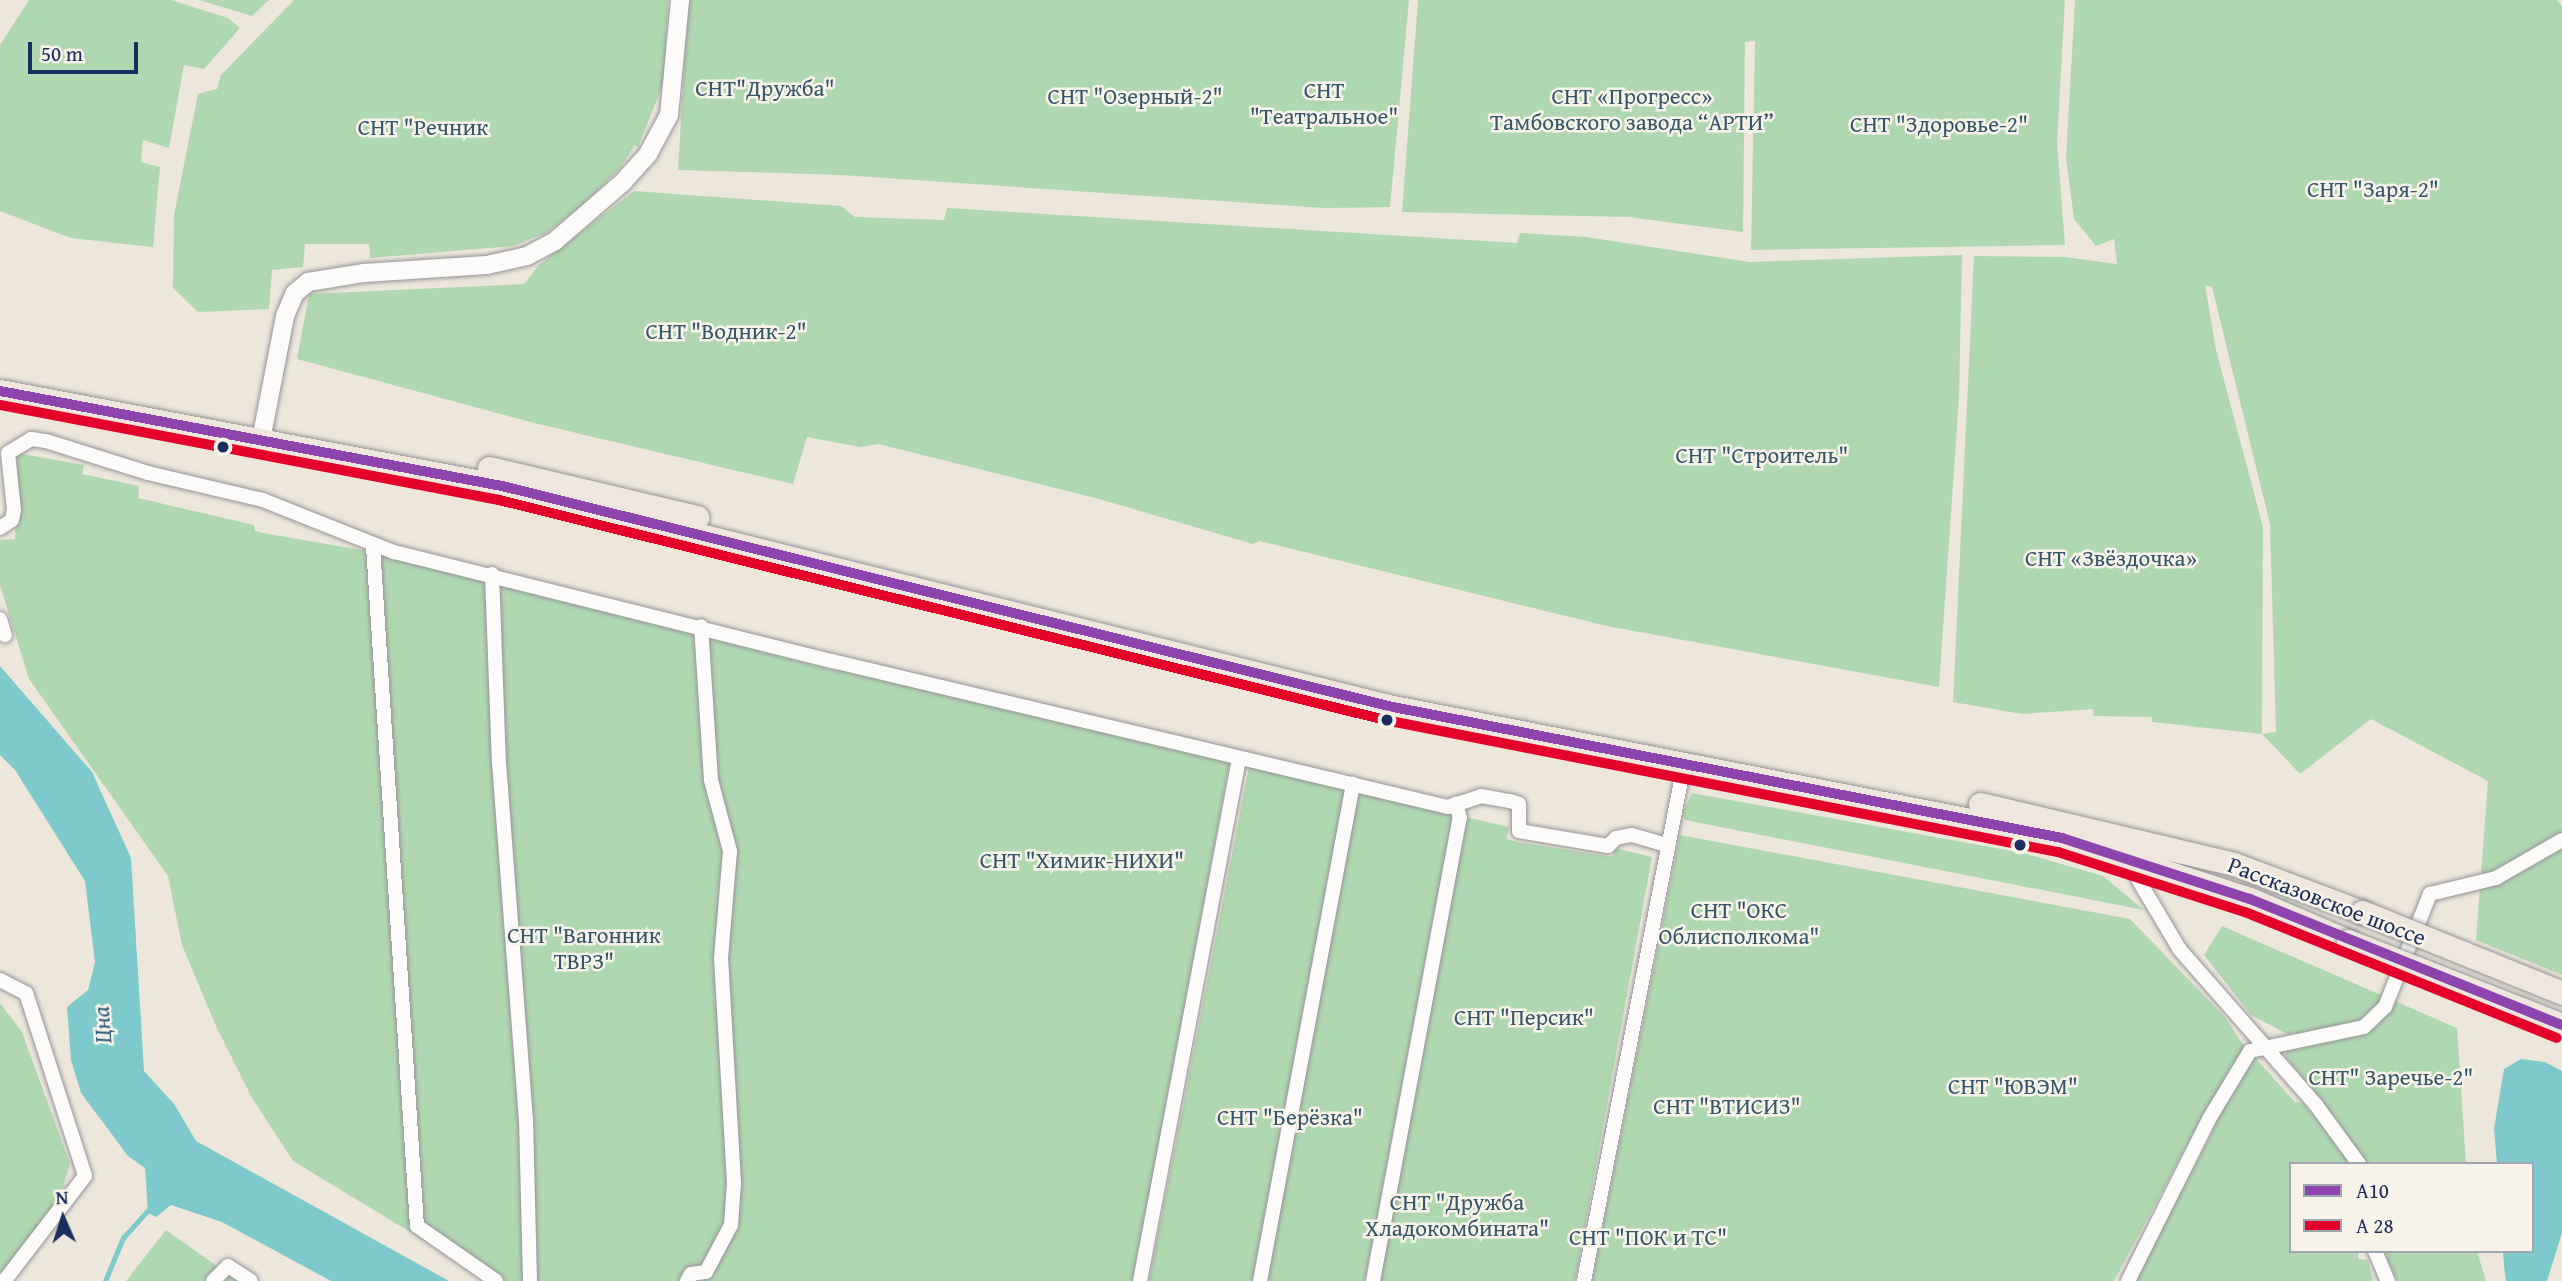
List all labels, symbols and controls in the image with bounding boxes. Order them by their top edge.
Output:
scale bar [32,28,142,72]
text: 50 m [41,38,83,69]
park label: СНТ"Дружба" [695,74,835,102]
park label: СНТ "Театральное" [1250,76,1398,130]
park label: СНТ "Озерный-2" [1047,82,1223,110]
park label: СНТ «Прогресс» Тамбовского завода “АРТИ” [1490,82,1774,136]
park label: СНТ "Здоровье-2" [1850,110,2028,138]
park label: СНТ "Речник [358,113,488,141]
park label: СНТ "Заря-2" [2307,175,2439,203]
park label: СНТ "Водник-2" [645,317,807,345]
unlabelled marker [216,440,230,454]
park label: СНТ "Строитель" [1676,441,1848,469]
park label: СНТ «Звёздочка» [2025,544,2197,572]
unlabelled marker [1380,713,1394,727]
unlabelled marker [2013,838,2027,852]
park label: СНТ "Химик-НИХИ" [980,846,1184,874]
street label: Рассказовское шоссе [2224,851,2430,951]
park label: СНТ "ОКС Облисполкома" [1659,896,1819,950]
park label: СНТ "Вагонник ТВРЗ" [507,921,661,975]
park label: СНТ "Персик" [1454,1003,1594,1031]
water label: Цна [86,1005,118,1045]
park label: СНТ" Заречье-2" [2309,1063,2473,1091]
park label: СНТ "ЮВЭМ" [1948,1072,2078,1100]
park label: СНТ "ВТИСИЗ" [1653,1092,1801,1120]
park label: СНТ "Берёзка" [1217,1103,1363,1131]
legend [2289,1162,2534,1253]
text: А10 [2356,1175,2389,1206]
north arrow [28,1183,98,1253]
text: N [55,1183,69,1211]
park label: СНТ "Дружба Хладокомбината" [1365,1188,1549,1242]
text: А 28 [2356,1210,2394,1241]
park label: СНТ "ПОК и ТС" [1569,1223,1727,1251]

